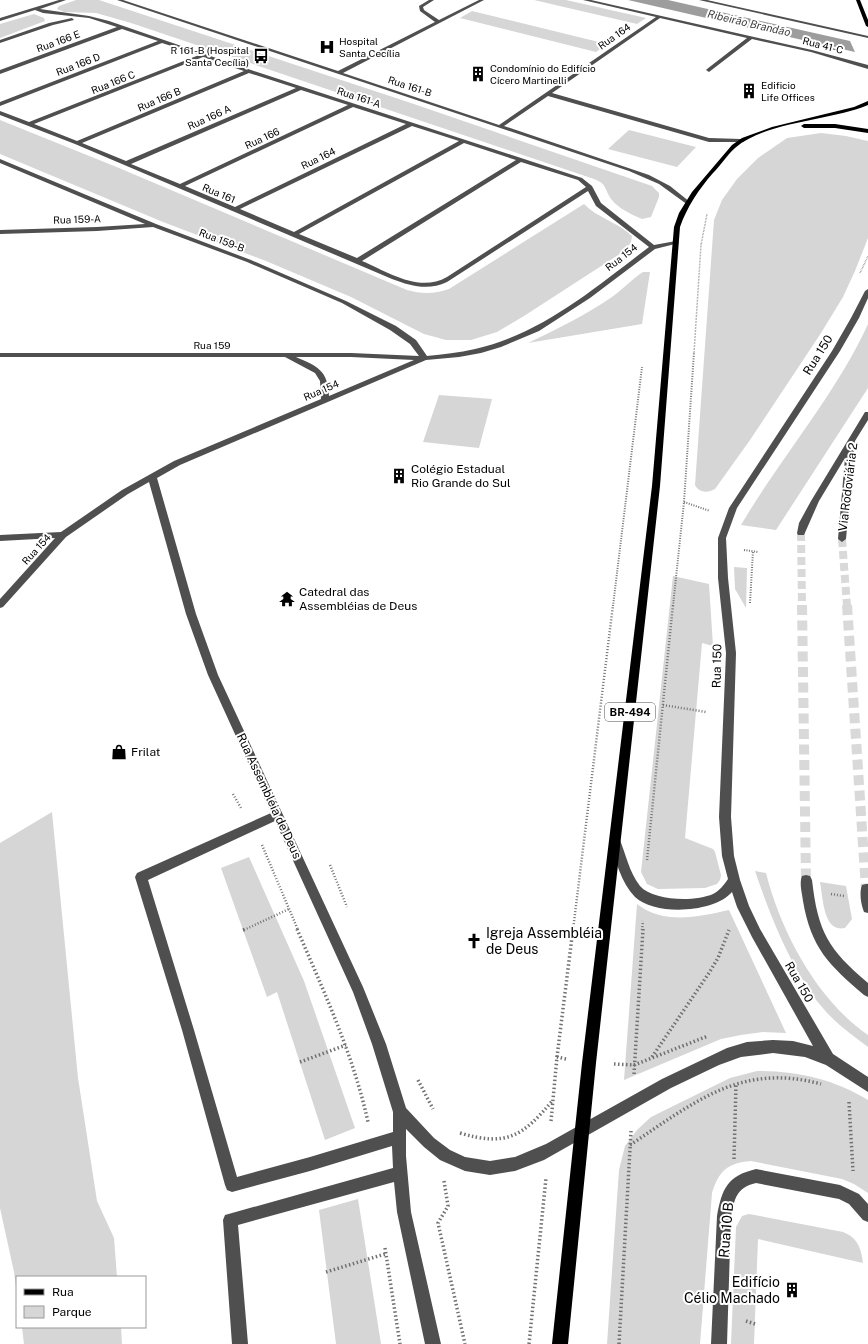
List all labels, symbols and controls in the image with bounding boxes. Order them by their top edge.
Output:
water label: Ribeirão Brandão [706,8,792,38]
street label: Rua 164 [595,20,633,52]
street label: Rua 166 E [35,28,81,54]
street label: Rua 41-C [801,34,845,56]
place label: Hospital Santa Cecília [339,35,400,59]
hospital icon: Hospital Santa Cecília [318,38,336,56]
place label: R 161-B (Hospital Santa Cecília) [170,44,249,68]
bus stop icon: R 161-B (Hospital Santa Cecília) [252,47,270,65]
street label: Rua 166 D [54,50,102,78]
place label: Condomínio do Edifício Cícero Martinelli [490,62,596,86]
building icon: Condomínio do Edifício Cícero Martinelli [469,65,487,83]
street label: Rua 166 C [89,68,137,96]
street label: Rua 161-B [387,73,434,99]
place label: Edificio Life Offices [761,79,815,103]
building icon: Edificio Life Offices [740,82,758,100]
street label: Rua 166 B [135,84,183,114]
street label: Rua 161-A [336,84,382,110]
street label: Rua 166 A [185,102,233,132]
street label: Rua 166 [243,125,281,151]
street label: Rua 164 [299,144,337,172]
street label: Rua 161 [201,181,237,205]
street label: Rua 159-A [53,212,101,226]
street label: Rua 159-B [198,226,247,254]
street label: Rua 154 [603,241,639,273]
street label: Rua 150 [800,332,836,378]
street label: Rua 159 [193,339,231,351]
street label: Rua 154 [302,377,340,403]
street label: Via Rodoviária 2 [836,442,860,532]
place label: Colégio Estadual Rio Grande do Sul [411,462,511,490]
building icon: Colégio Estadual Rio Grande do Sul [390,467,408,485]
street label: Rua 154 [19,531,53,567]
place label: Catedral das Assembléias de Deus [299,585,417,613]
temple icon: Catedral das Assembléias de Deus [278,590,296,608]
street label: Rua 150 [710,644,724,688]
road number: BR-494 [605,703,655,721]
street label: Rua Assembléia de Deus [234,731,304,861]
shop icon: Frilat [110,743,128,761]
place label: Frilat [131,745,161,759]
place label: Igreja Assembléia de Deus [486,925,602,957]
church icon: Igreja Assembléia de Deus [465,932,483,950]
street label: Rua 150 [782,959,816,1005]
street label: Rua 10 B [716,1202,736,1258]
place label: Edifício Célio Machado [684,1274,780,1306]
legend [16,1276,146,1328]
building icon: Edifício Célio Machado [783,1281,801,1299]
text: Rua [52,1285,74,1299]
text: Parque [52,1305,92,1319]

